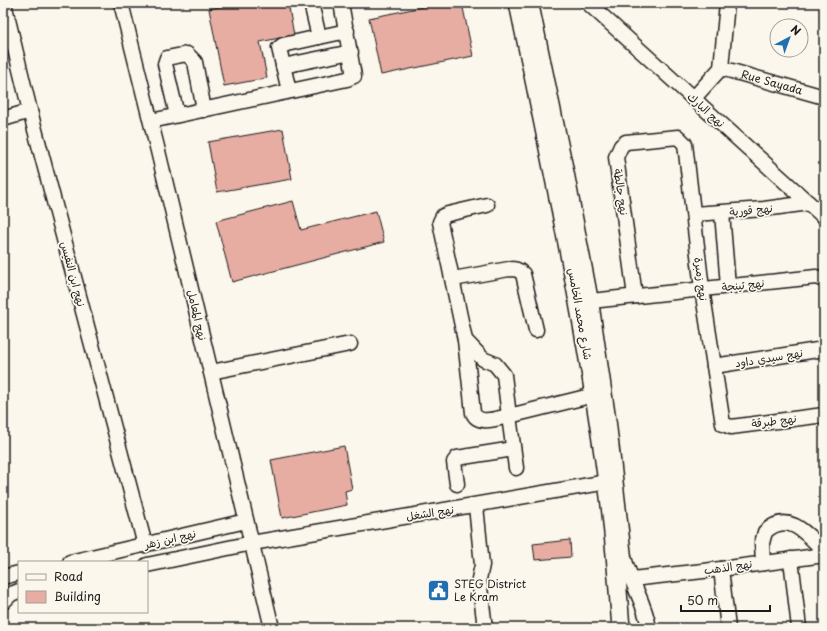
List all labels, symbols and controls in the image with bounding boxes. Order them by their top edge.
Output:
north arrow [769,18,809,58]
text: N [787,21,805,40]
street label: Rue Sayada [740,65,805,99]
street label: نهج البارك [684,88,729,131]
street label: نهج جالطة [610,168,633,216]
street label: نهج قورية [729,199,773,220]
street label: نهج ابن النفيس [57,239,90,308]
street label: نهج زمبرة [690,256,713,302]
street label: شارع محمد الخامس [563,267,597,361]
street label: نهج تينجة [721,274,765,295]
street label: نهج المعامل [183,288,212,342]
street label: نهج سيدي داود [734,344,804,372]
street label: نهج طبرقة [750,409,797,432]
street label: نهج الشغل [405,500,455,525]
street label: نهج ابن زهر [141,524,197,553]
street label: نهج الذهب [703,555,753,578]
legend [18,561,148,613]
text: Road [54,567,83,585]
place label: STEG District Le Kram [454,575,527,605]
public building icon: STEG District Le Kram [425,577,451,603]
text: Building [54,587,101,605]
scale bar [681,587,770,613]
text: 50 m [687,591,718,609]

